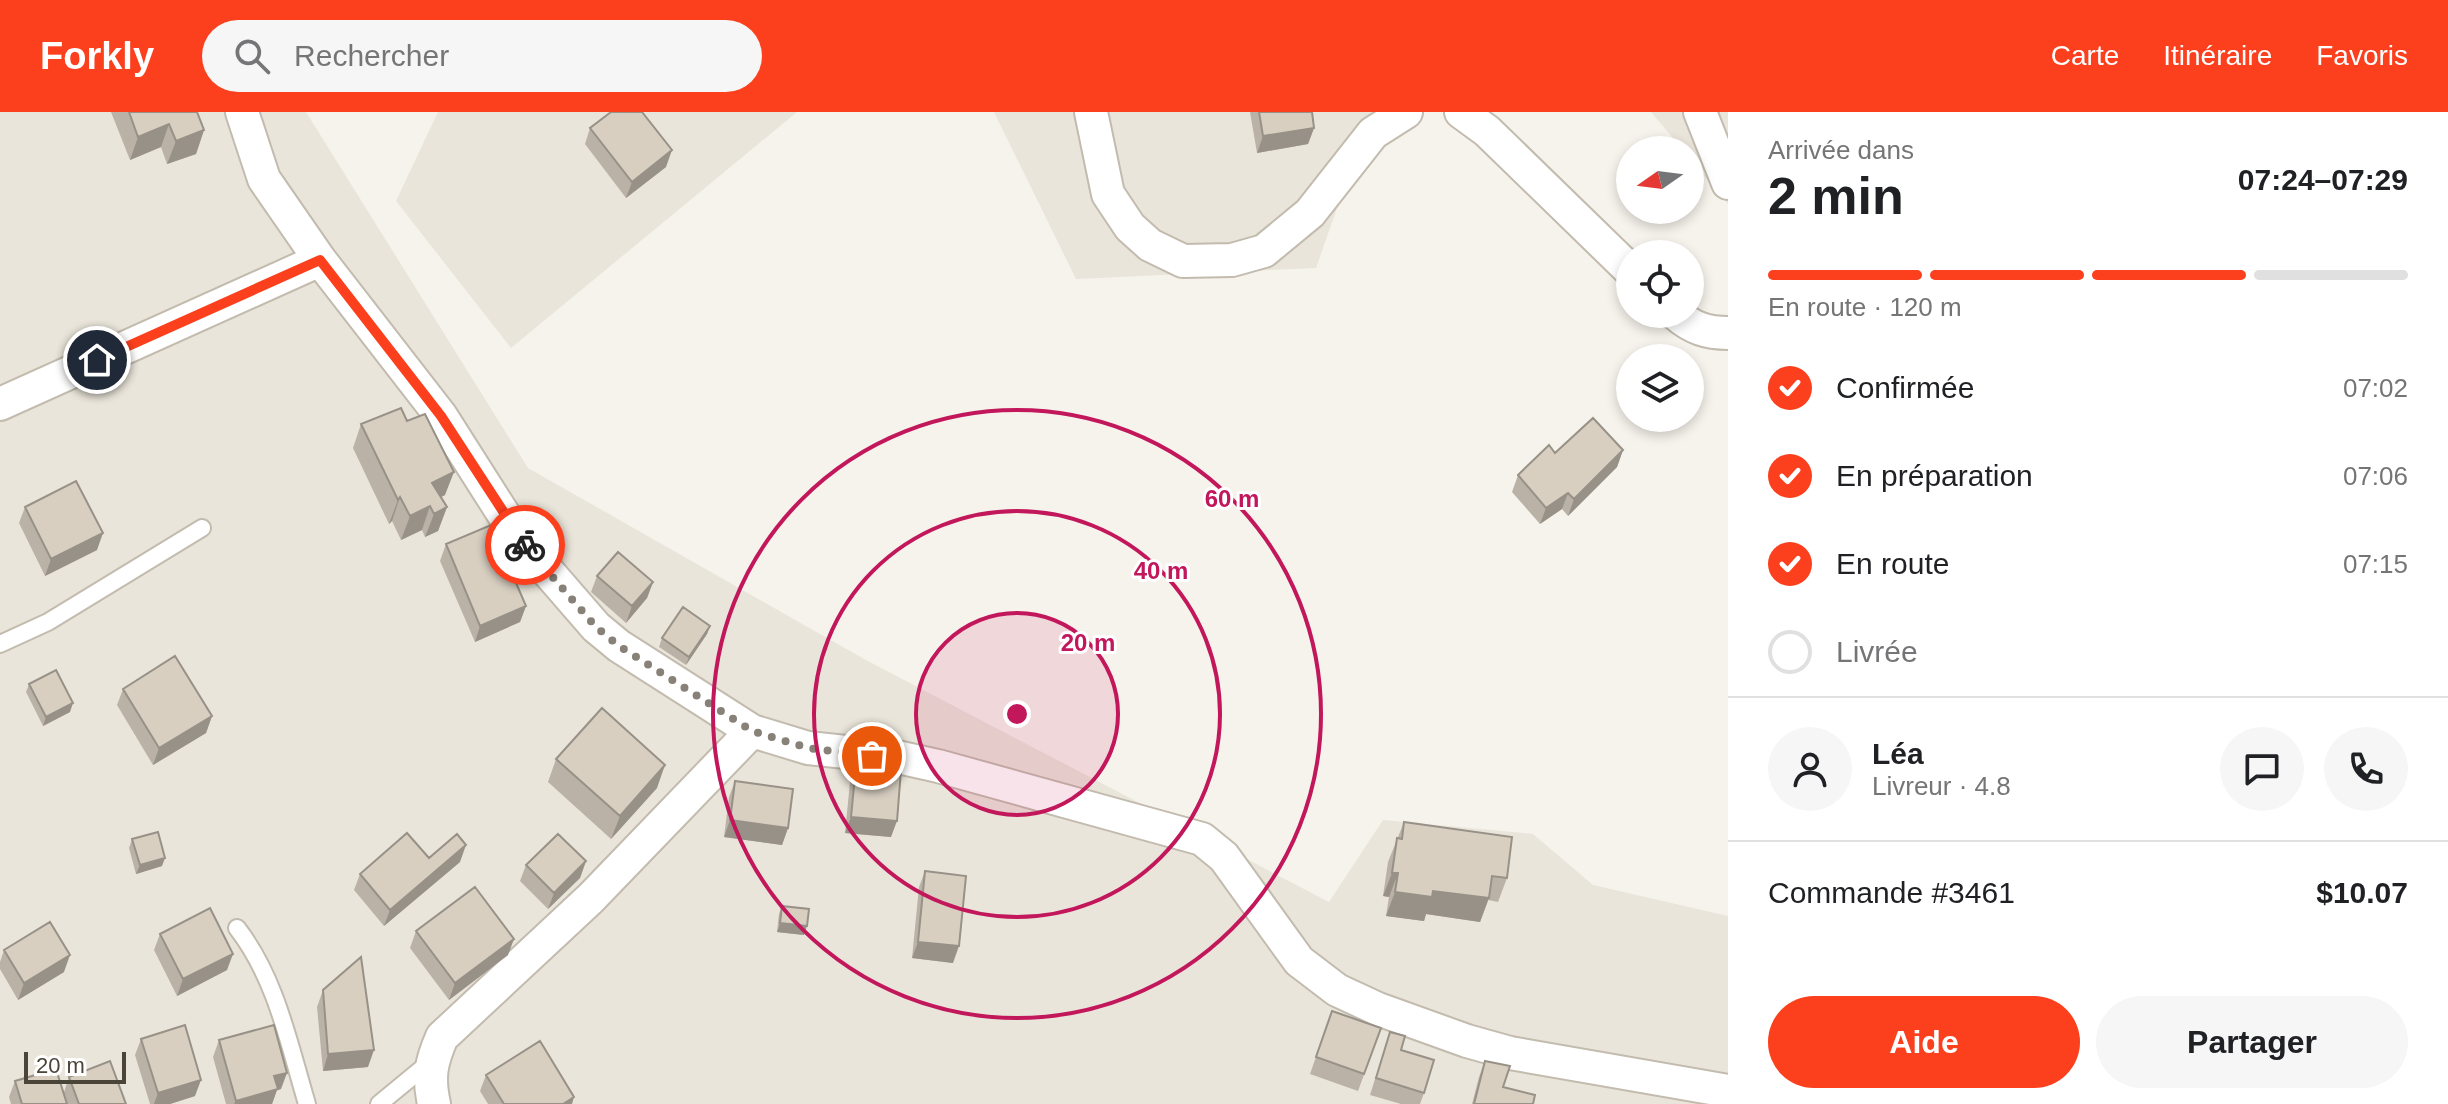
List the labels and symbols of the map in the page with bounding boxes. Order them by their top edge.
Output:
north arrow [1616,136,1704,224]
pin [63,326,131,394]
text: 60 m [1205,485,1259,512]
courier [485,505,565,585]
text: 40 m [1134,557,1188,584]
text: 20 m [1061,629,1115,656]
centre of rings [1003,700,1031,728]
pin [838,722,906,790]
scale bar [24,1048,126,1084]

